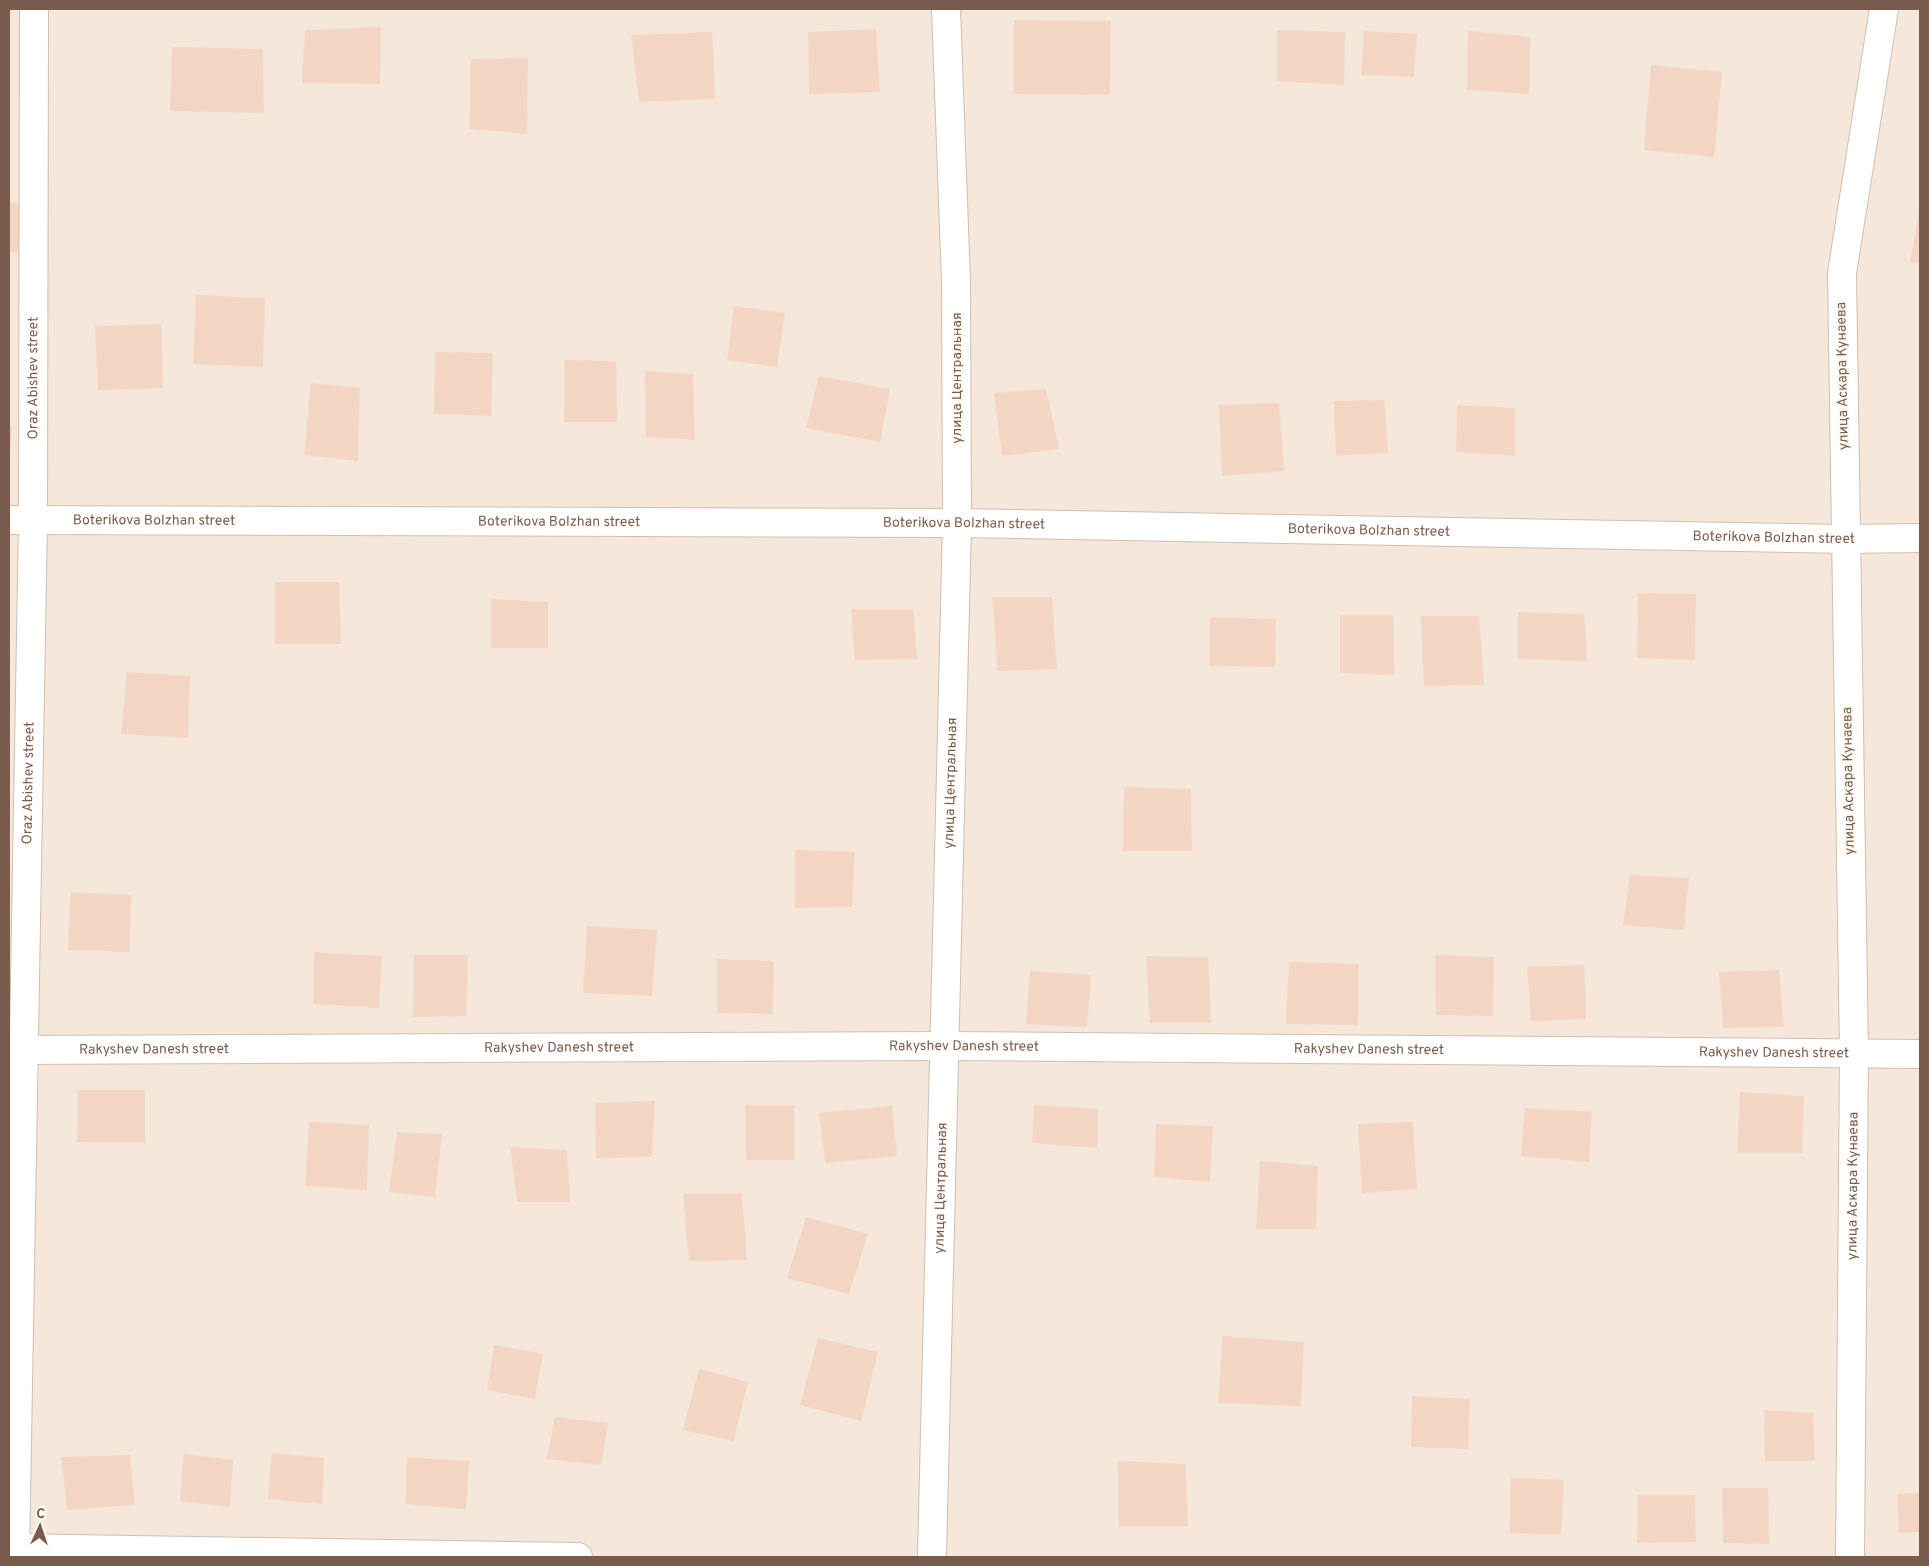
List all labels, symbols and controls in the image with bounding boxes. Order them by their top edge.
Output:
street label: улица Аскара Кунаева [1833,302,1853,450]
street label: улица Центральная [949,312,966,444]
street label: Oraz Abishev street [25,317,42,440]
street label: Boterikova Bolzhan street [73,512,235,529]
street label: Boterikova Bolzhan street [478,513,640,530]
street label: Boterikova Bolzhan street [883,514,1045,533]
street label: Boterikova Bolzhan street [1288,520,1450,540]
street label: Boterikova Bolzhan street [1692,528,1855,548]
street label: улица Аскара Кунаева [1839,707,1859,855]
street label: улица Центральная [941,717,961,849]
street label: Oraz Abishev street [19,722,38,845]
street label: Rakyshev Danesh street [889,1037,1039,1055]
street label: Rakyshev Danesh street [484,1039,634,1056]
street label: Rakyshev Danesh street [1294,1040,1444,1059]
street label: Rakyshev Danesh street [79,1041,229,1058]
street label: Rakyshev Danesh street [1699,1044,1849,1062]
street label: улица Аскара Кунаева [1844,1112,1862,1260]
street label: улица Центральная [931,1122,951,1254]
north arrow [15,1501,65,1551]
text: С [36,1506,46,1523]

